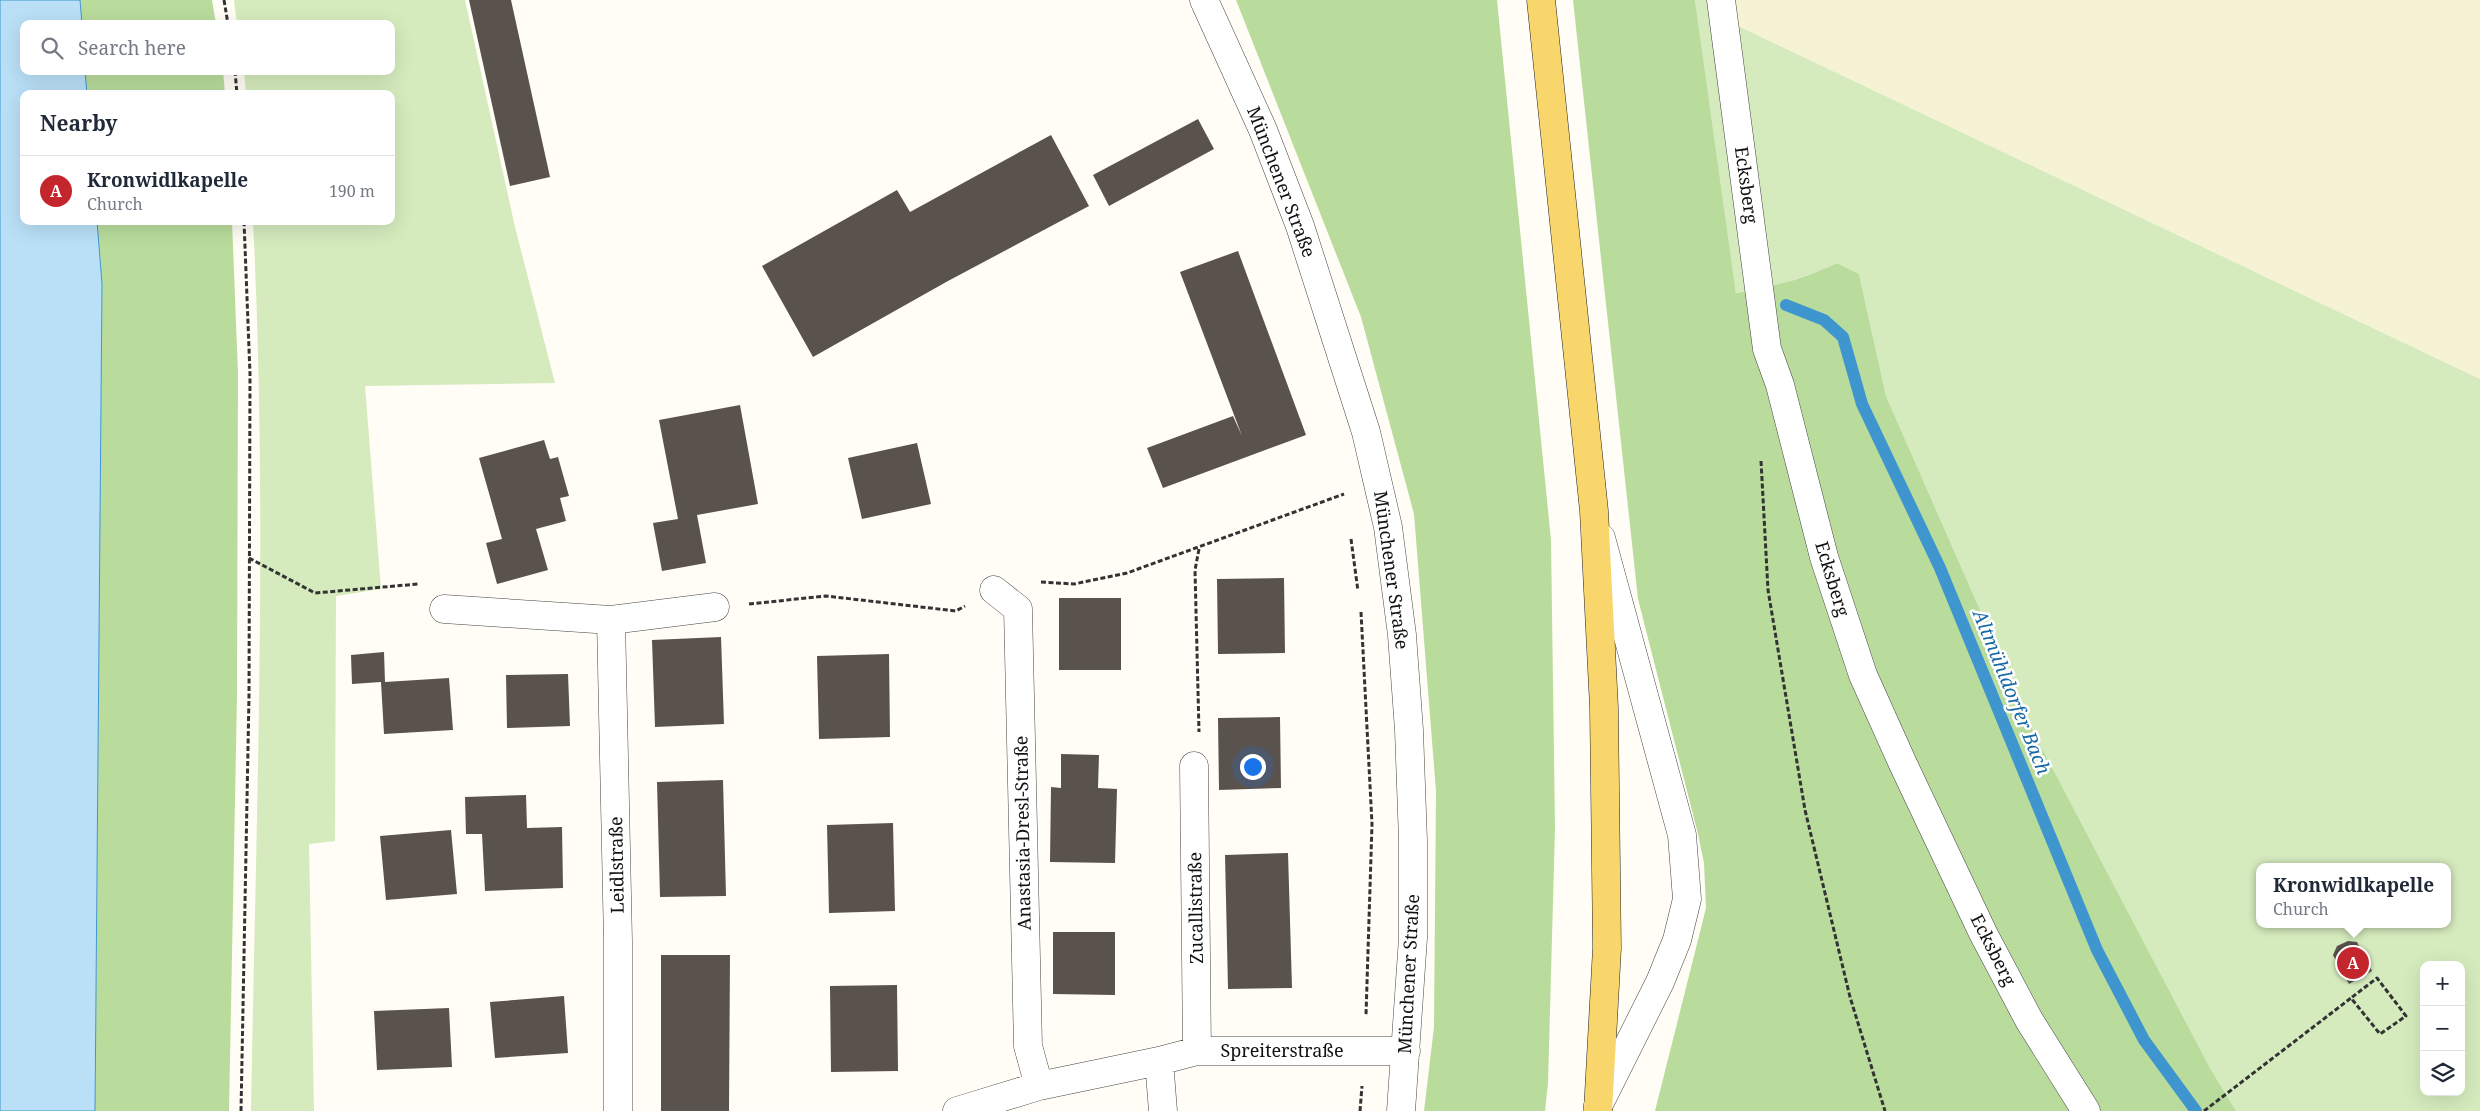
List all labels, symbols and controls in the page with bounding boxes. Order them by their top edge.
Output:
search box [20,20,395,75]
icon: search [38,34,66,62]
text: Search here [78,35,186,61]
street label: Münchener Straße [1242,103,1322,261]
text: Nearby [40,109,118,137]
street label: Ecksberg [1730,145,1764,225]
text: Kronwidlkapelle [87,167,248,193]
text: A [50,180,62,202]
text: 190 m [329,180,375,202]
text: Church [87,193,143,215]
street label: Münchener Straße [1369,489,1415,651]
street label: Ecksberg [1810,538,1856,620]
water label: Altmühldorfer Bach [1966,604,2057,779]
street label: Anastasia-Dresl-Straße [1008,735,1036,931]
your location [1240,754,1266,780]
street label: Leidlstraße [603,816,629,914]
street label: Zucallistraße [1182,852,1208,964]
popup [2256,863,2451,928]
text: Kronwidlkapelle [2273,872,2434,898]
street label: Münchener Straße [1392,893,1424,1054]
text: Church [2273,898,2329,920]
street label: Ecksberg [1966,910,2022,990]
pin: A [2337,944,2369,982]
map controls [2420,961,2465,1096]
button: + [2420,961,2465,1006]
button: − [2420,1006,2465,1051]
street label: Spreiterstraße [1220,1038,1344,1062]
button: layers [2420,1051,2465,1096]

